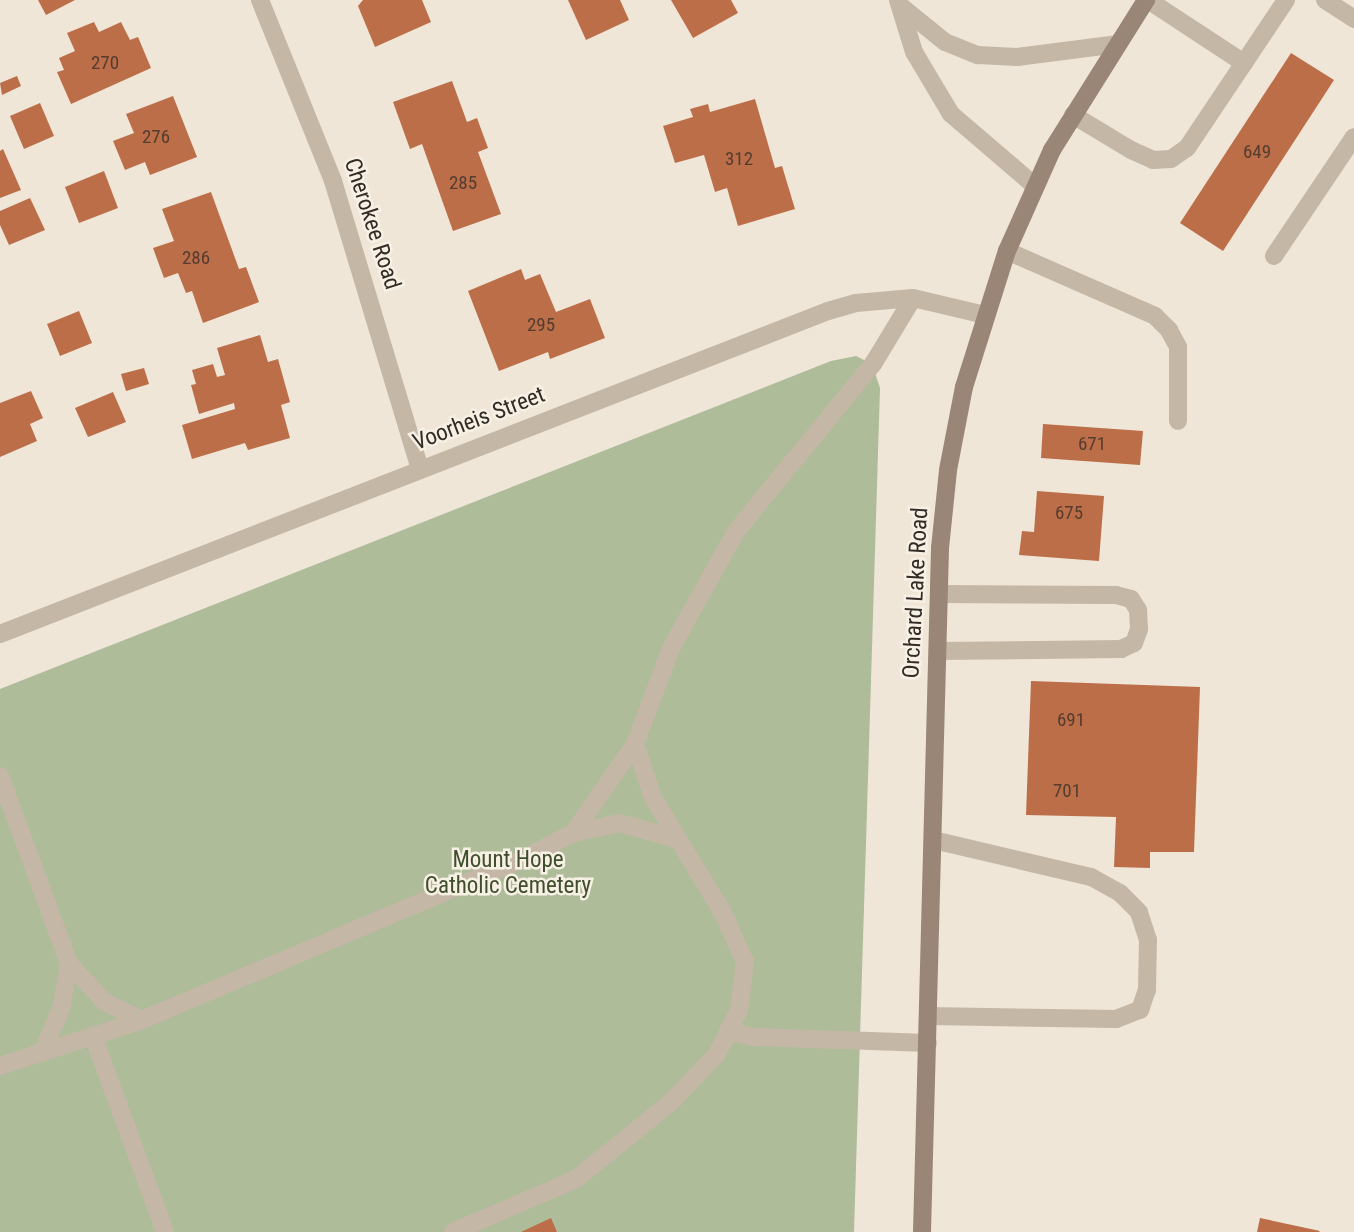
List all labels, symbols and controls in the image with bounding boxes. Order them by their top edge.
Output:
house number: 270 [91,52,119,74]
house number: 276 [142,126,170,148]
house number: 649 [1243,141,1271,163]
house number: 312 [725,148,753,170]
street label: Cherokee Road [338,155,406,293]
house number: 285 [449,172,477,194]
house number: 286 [182,247,210,269]
house number: 295 [527,314,555,336]
street label: Voorheis Street [409,381,549,457]
house number: 671 [1078,433,1106,455]
house number: 675 [1055,502,1083,524]
street label: Orchard Lake Road [898,507,934,679]
house number: 691 [1057,709,1085,731]
house number: 701 [1053,780,1081,802]
park label: Mount Hope Catholic Cemetery [425,846,591,900]

